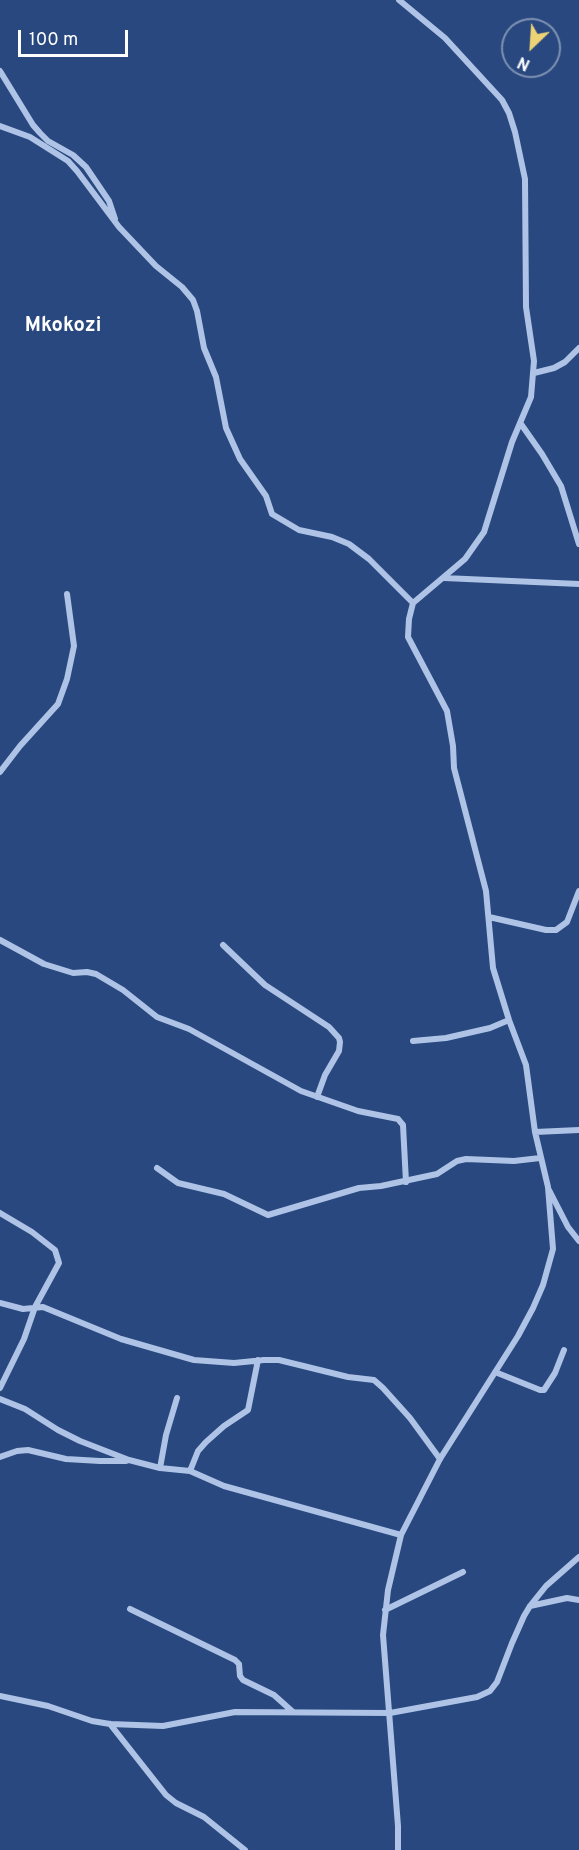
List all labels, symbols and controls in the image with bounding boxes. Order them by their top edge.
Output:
scale bar [21,18,130,56]
north arrow [501,18,561,78]
text: 100 m [29,29,78,52]
text: N [515,51,534,74]
district label: Mkokozi [25,315,101,339]

